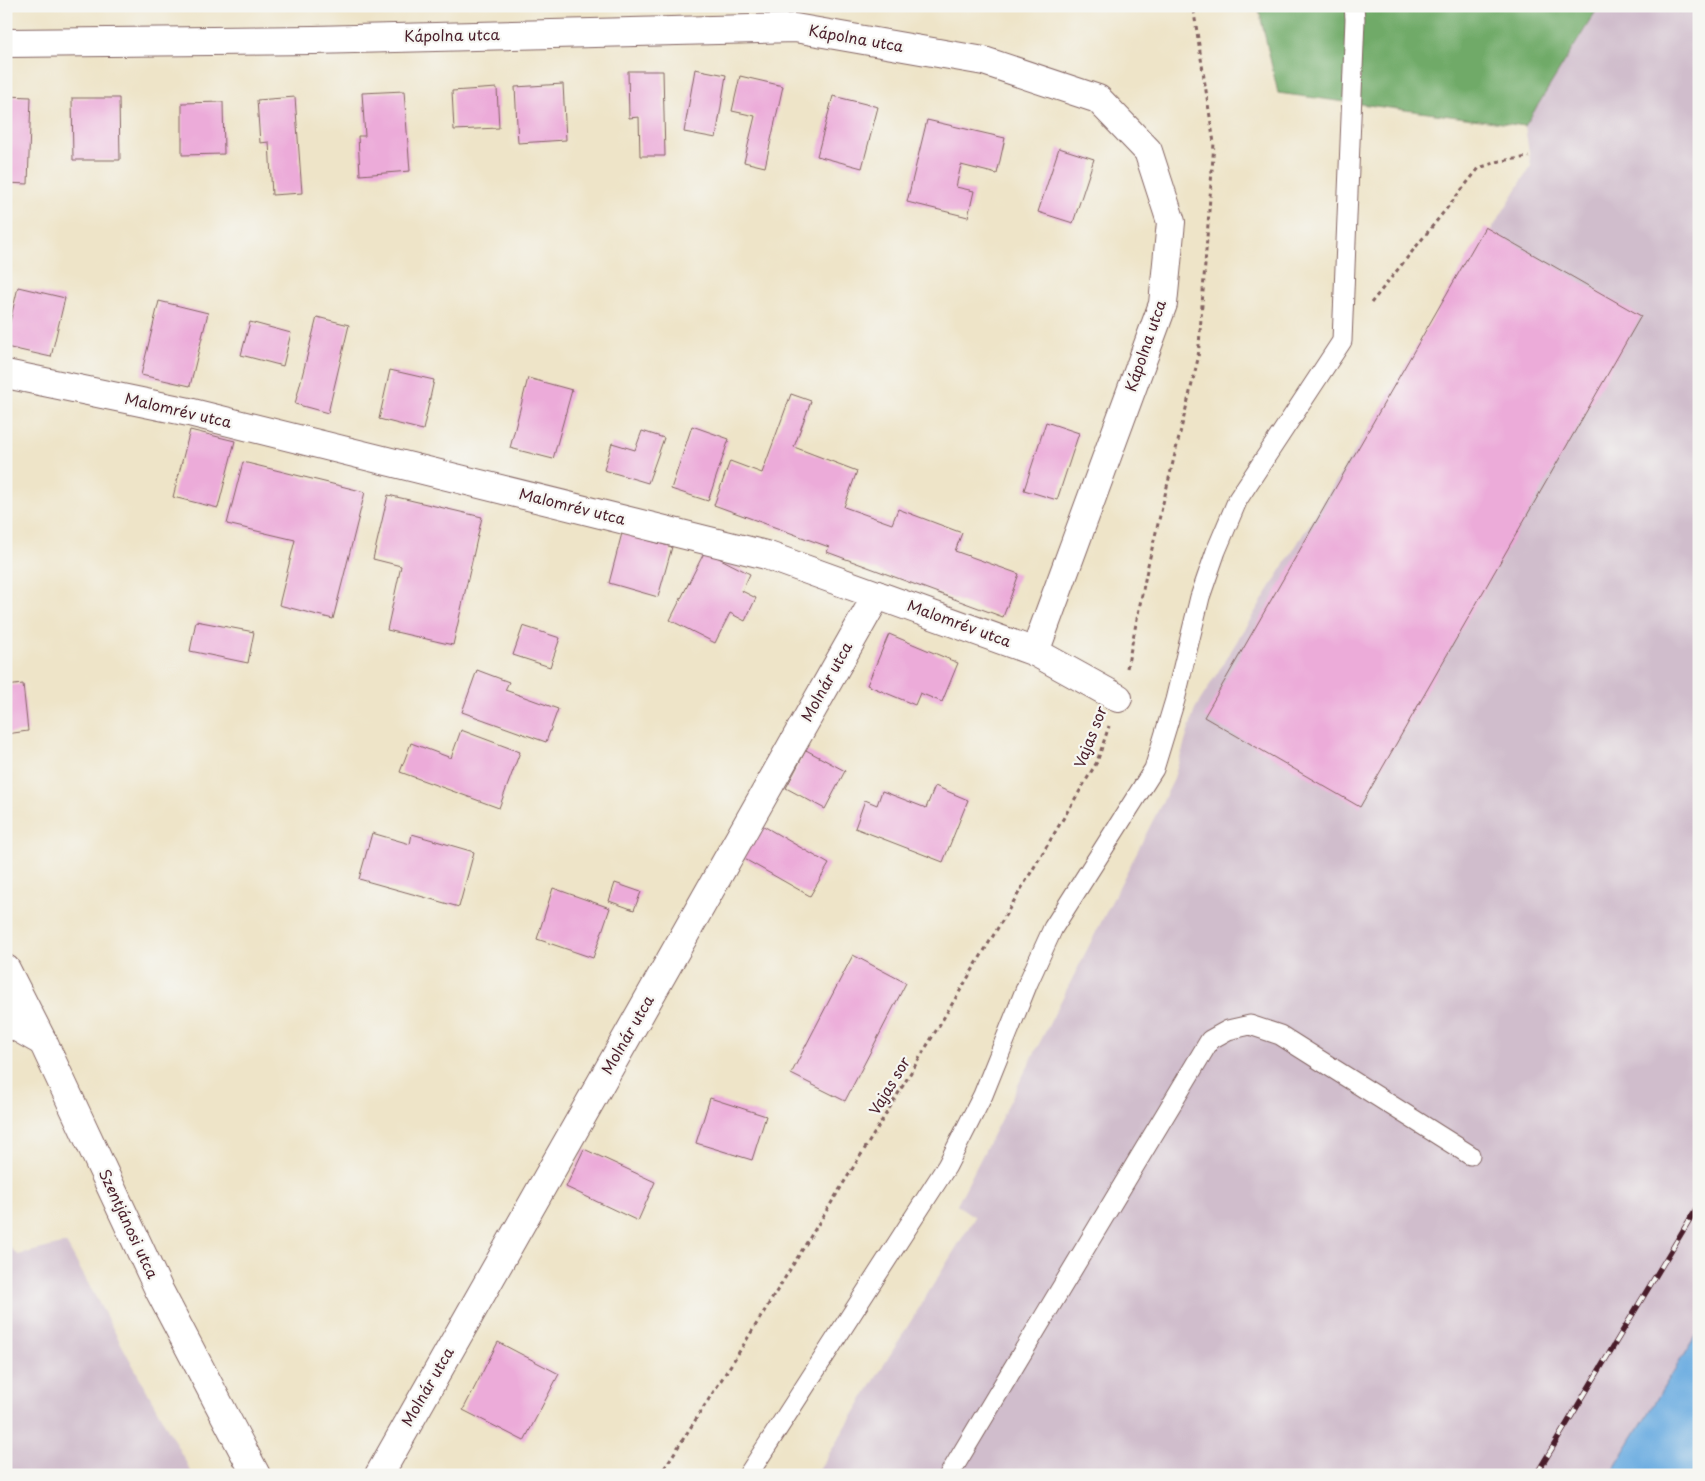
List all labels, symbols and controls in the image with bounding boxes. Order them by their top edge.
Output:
street label: Kápolna utca [807,18,906,57]
street label: Kápolna utca [404,22,501,47]
street label: Kápolna utca [1118,296,1171,394]
street label: Malomrév utca [123,386,235,433]
street label: Malomrév utca [517,481,629,530]
street label: Malomrév utca [904,593,1015,652]
street label: Molnár utca [794,637,857,725]
street label: Vajas sor [1067,702,1112,771]
street label: Molnár utca [595,990,659,1078]
street label: Vajas sor [862,1052,915,1119]
street label: Szentjánosi utca [94,1165,165,1283]
street label: Molnár utca [395,1342,459,1430]

